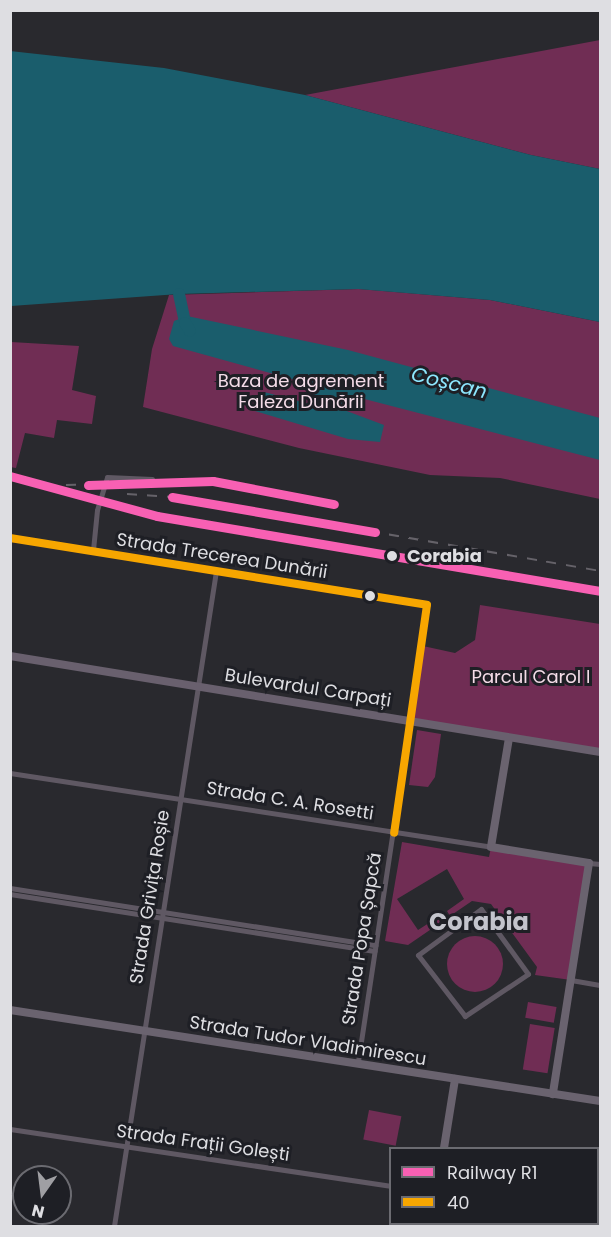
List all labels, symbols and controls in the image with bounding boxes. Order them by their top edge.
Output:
water label: Coșcan [409,362,489,404]
park label: Baza de agrement Faleza Dunării [218,371,384,413]
street label: Strada Trecerea Dunării [115,529,329,583]
place label: Corabia [407,545,482,567]
marker: Corabia [382,546,402,566]
unlabelled marker [364,590,376,602]
street label: Bulevardul Carpați [223,664,393,712]
park label: Parcul Carol I [472,666,590,688]
street label: Strada C. A. Rosetti [205,777,375,825]
street label: Strada Grivița Roșie [126,808,174,986]
street label: Strada Popa Șapcă [338,851,386,1027]
district label: Corabia [429,908,529,936]
street label: Strada Tudor Vladimirescu [188,1012,428,1070]
street label: Strada Frații Golești [115,1120,291,1166]
legend [389,1147,599,1225]
text: Railway R1 [447,1160,538,1185]
north arrow [12,1165,72,1225]
text: 40 [447,1190,470,1215]
text: N [29,1198,47,1224]

